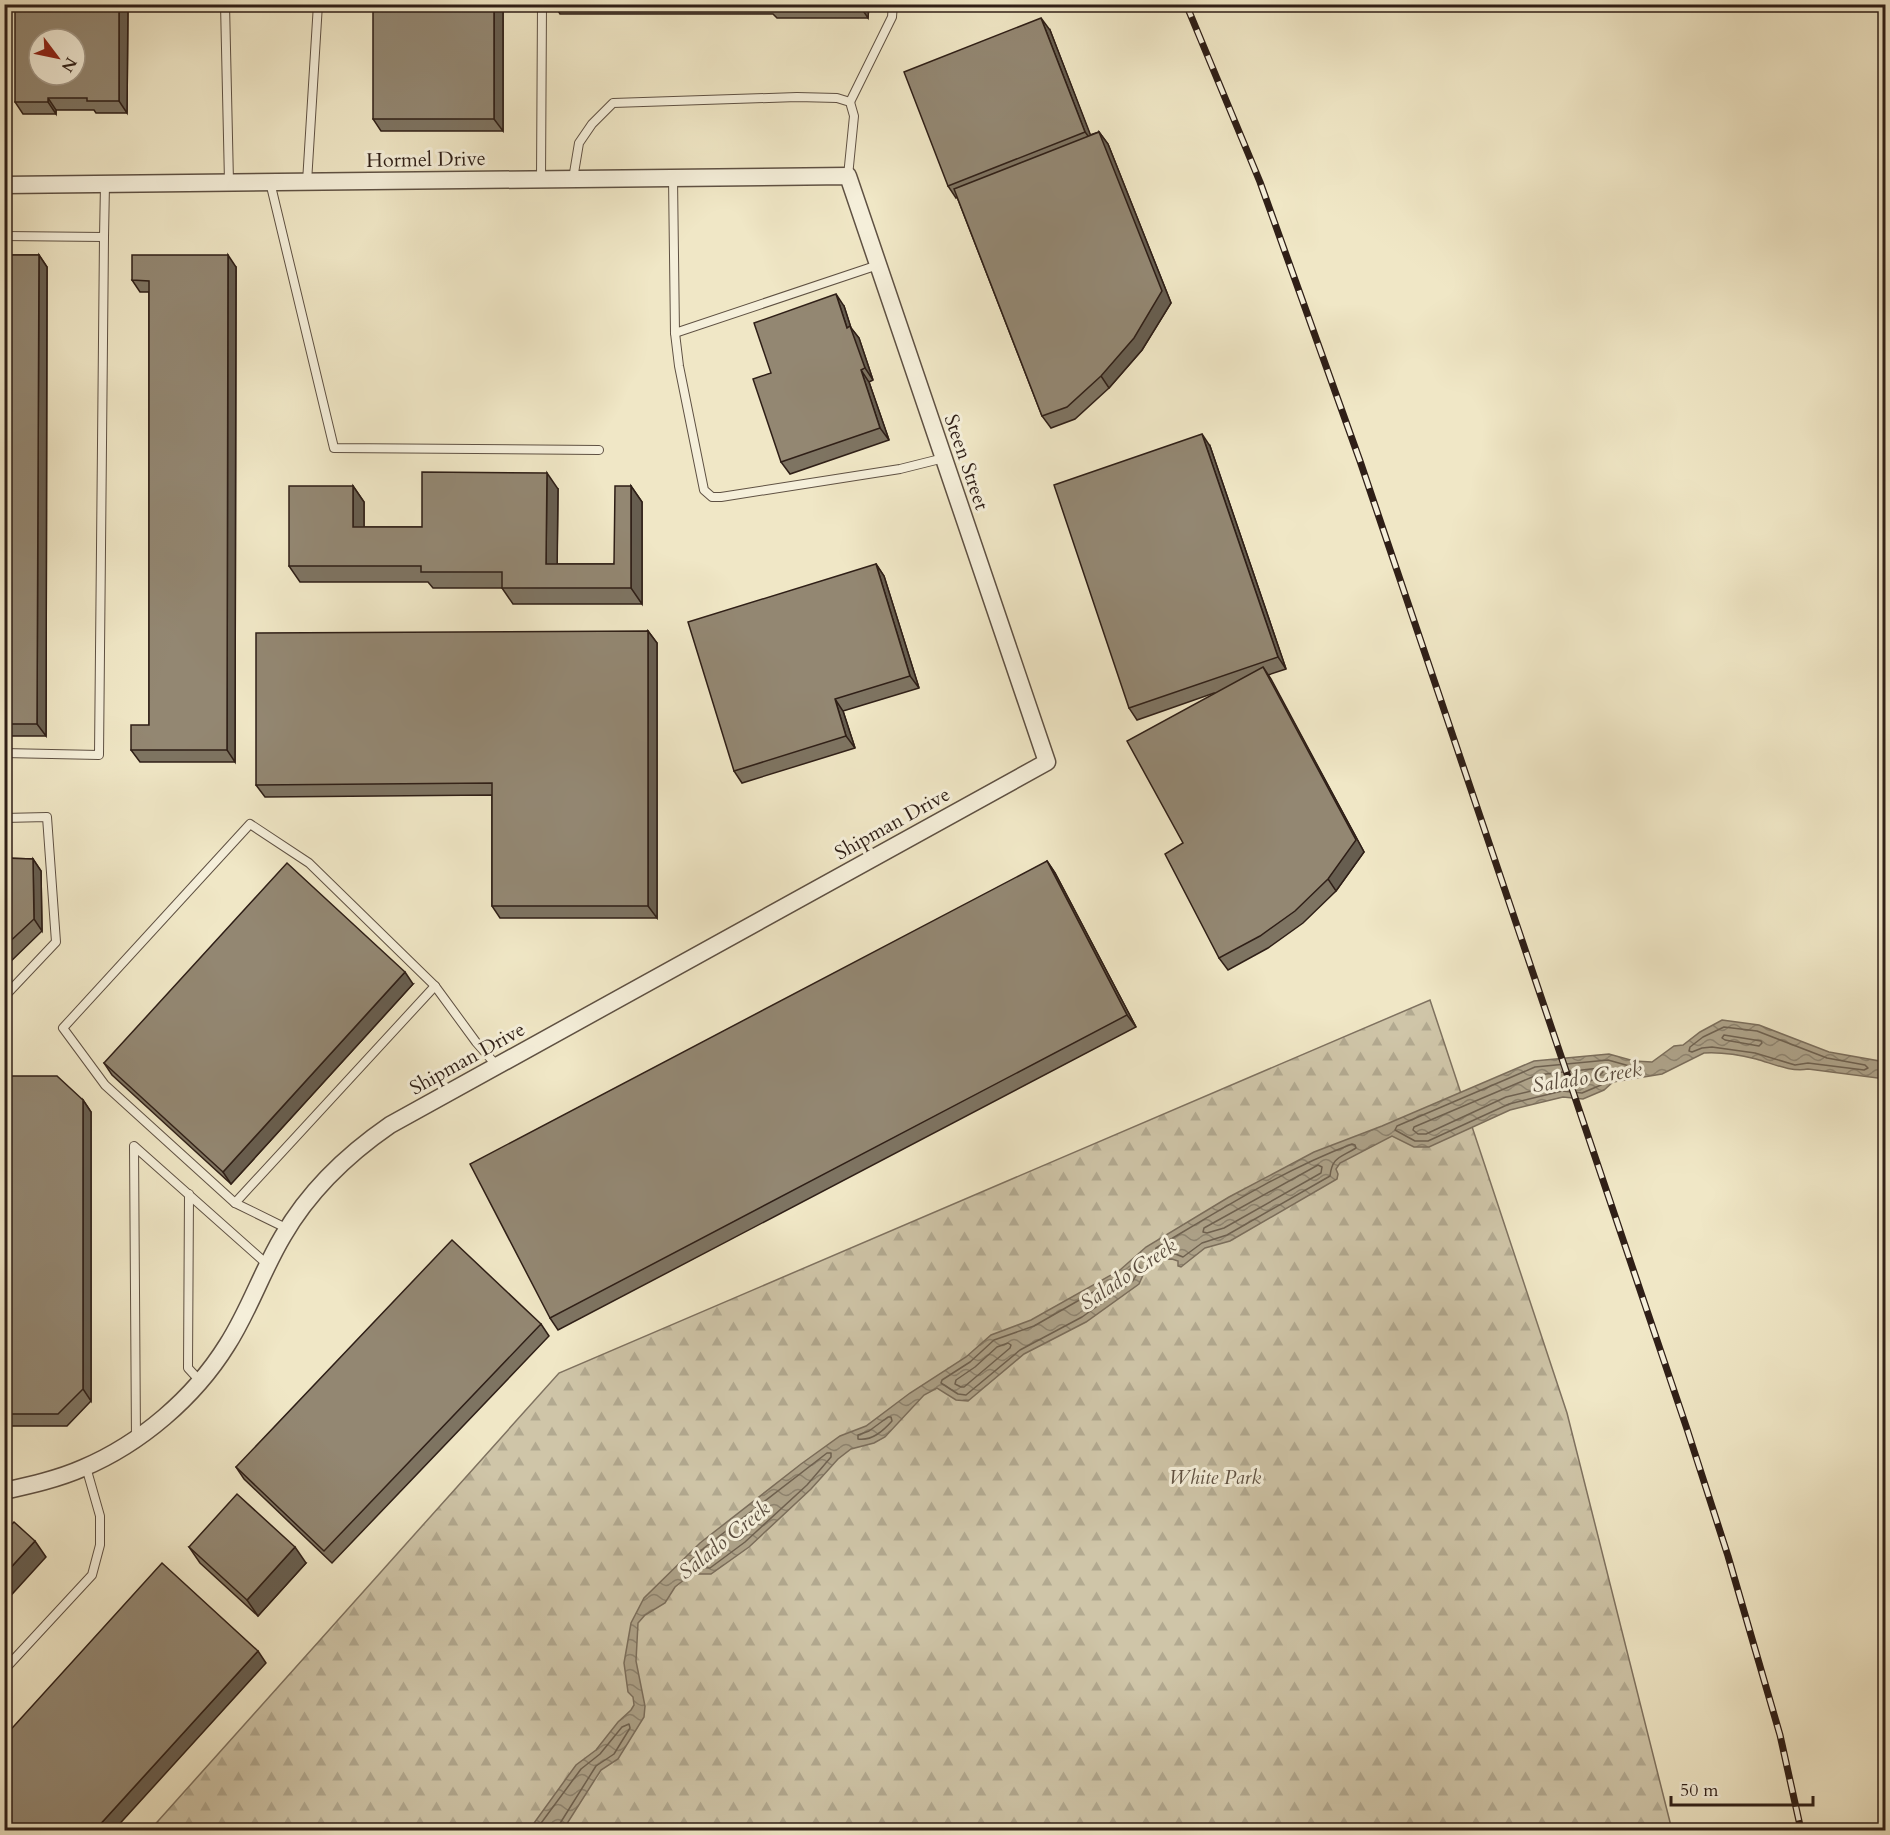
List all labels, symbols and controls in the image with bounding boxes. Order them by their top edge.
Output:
north arrow [27,27,87,87]
text: N [56,53,82,76]
street label: Hormel Drive [366,145,486,174]
street label: Steen Street [938,411,996,514]
street label: Shipman Drive [830,781,955,866]
street label: Shipman Drive [405,1016,530,1101]
water label: Salado Creek [1530,1054,1645,1100]
water label: Salado Creek [1074,1231,1183,1317]
park label: White Park [1169,1464,1261,1491]
water label: Salado Creek [672,1494,777,1586]
scale bar [1671,1769,1814,1807]
text: 50 m [1680,1778,1719,1803]

